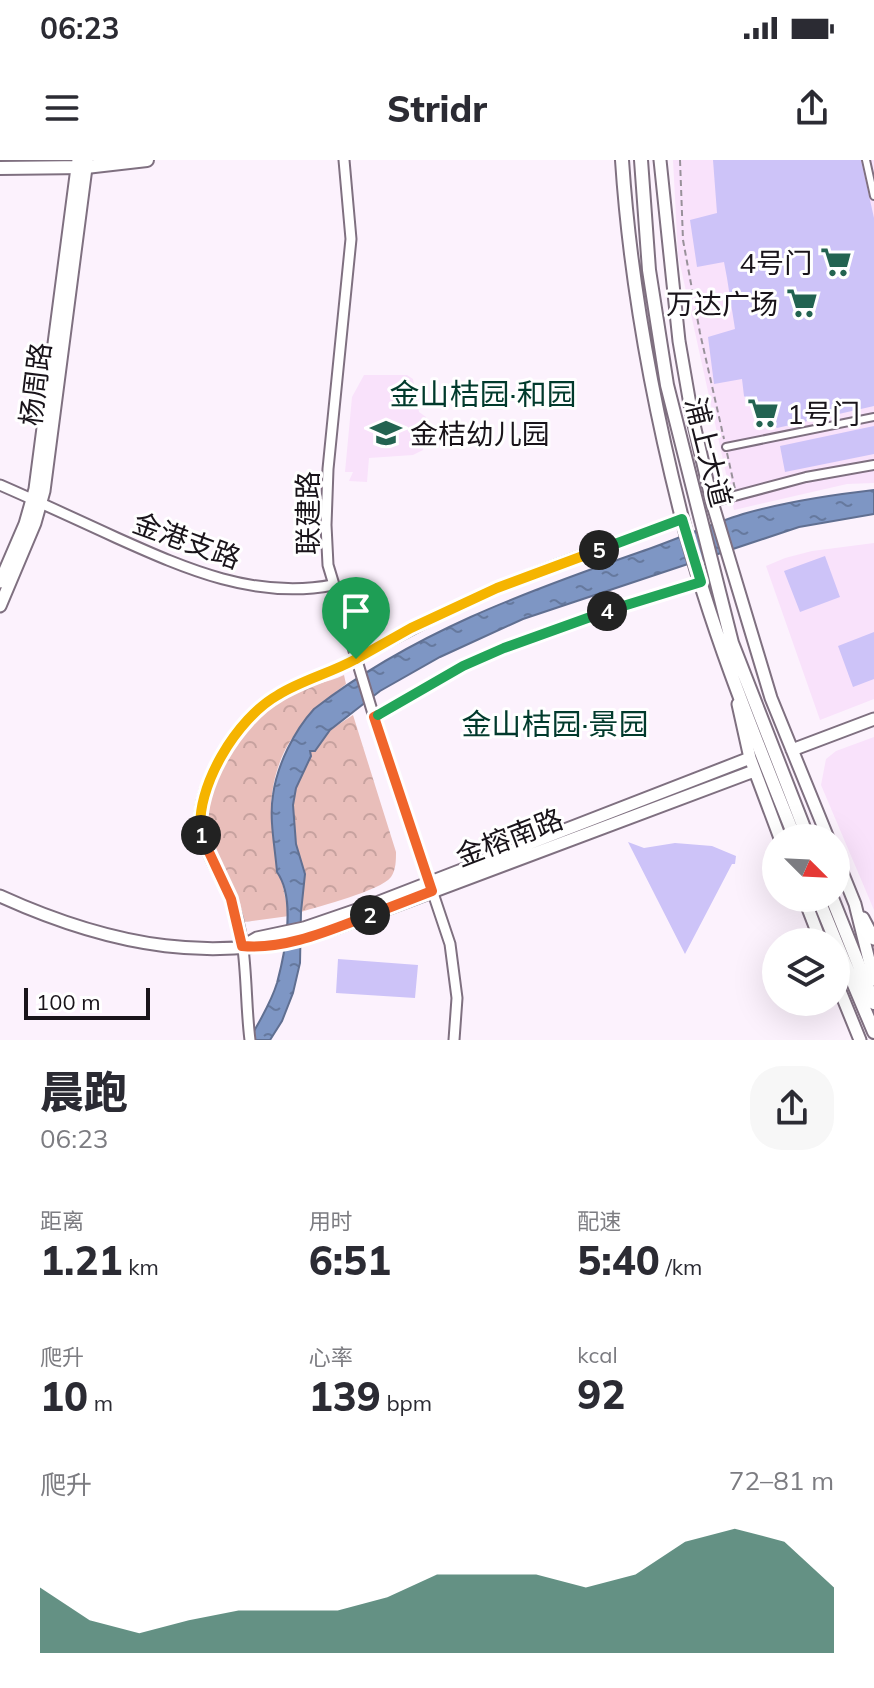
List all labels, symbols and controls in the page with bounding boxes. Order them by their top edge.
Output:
text: 06:23 [40,9,119,47]
icon: menu [40,86,84,130]
text: Stridr [387,86,487,131]
icon: share [790,86,834,130]
place label: 4号门 [739,245,812,280]
supermarket icon: 4号门 [819,245,853,279]
place label: 万达广场 [666,286,778,321]
supermarket icon: 万达广场 [785,286,819,320]
street label: 杨周路 [13,340,57,428]
district label: 金山桔园·和园 [390,375,576,413]
street label: 浦上大道 [678,393,740,511]
supermarket icon: 1号门 [746,396,780,430]
place label: 1号门 [787,396,860,431]
school or university icon: 金桔幼儿园 [369,416,403,450]
place label: 金桔幼儿园 [410,416,550,451]
street label: 联建路 [290,471,325,555]
street label: 金港支路 [128,504,246,576]
pin: 5 [579,530,619,570]
text: 5 [592,536,606,564]
pin [322,577,390,659]
icon: arrive [334,589,378,633]
pin: 4 [587,591,627,631]
text: 4 [600,597,614,625]
district label: 金山桔园·景园 [462,705,648,743]
street label: 金榕南路 [450,801,568,873]
pin: 1 [181,815,221,855]
text: 1 [194,821,208,849]
north arrow [762,824,850,912]
map controls [762,824,850,1016]
pin: 2 [350,895,390,935]
text: 2 [363,901,377,929]
button: layers [762,928,850,1016]
scale bar [24,984,150,1020]
text: 100 m [36,988,101,1016]
text: 晨跑 [40,1064,128,1119]
button: share [750,1066,834,1150]
text: 06:23 [40,1122,108,1155]
text: 距离 [40,1207,84,1235]
text: 用时 [309,1207,353,1235]
text: 配速 [577,1207,621,1235]
text: 1.21 [40,1235,122,1285]
text: 6:51 [309,1235,391,1285]
text: 5:40 [577,1235,660,1285]
text: km [122,1253,159,1281]
text: /km [660,1253,702,1281]
text: kcal [577,1341,618,1369]
text: 爬升 [40,1343,84,1371]
text: 心率 [309,1343,353,1371]
text: 92 [577,1369,625,1419]
text: 10 [40,1371,88,1421]
text: 139 [309,1371,381,1421]
text: m [88,1389,113,1417]
text: bpm [381,1389,432,1417]
text: 72–81 m [729,1464,834,1497]
text: 爬升 [40,1468,92,1501]

